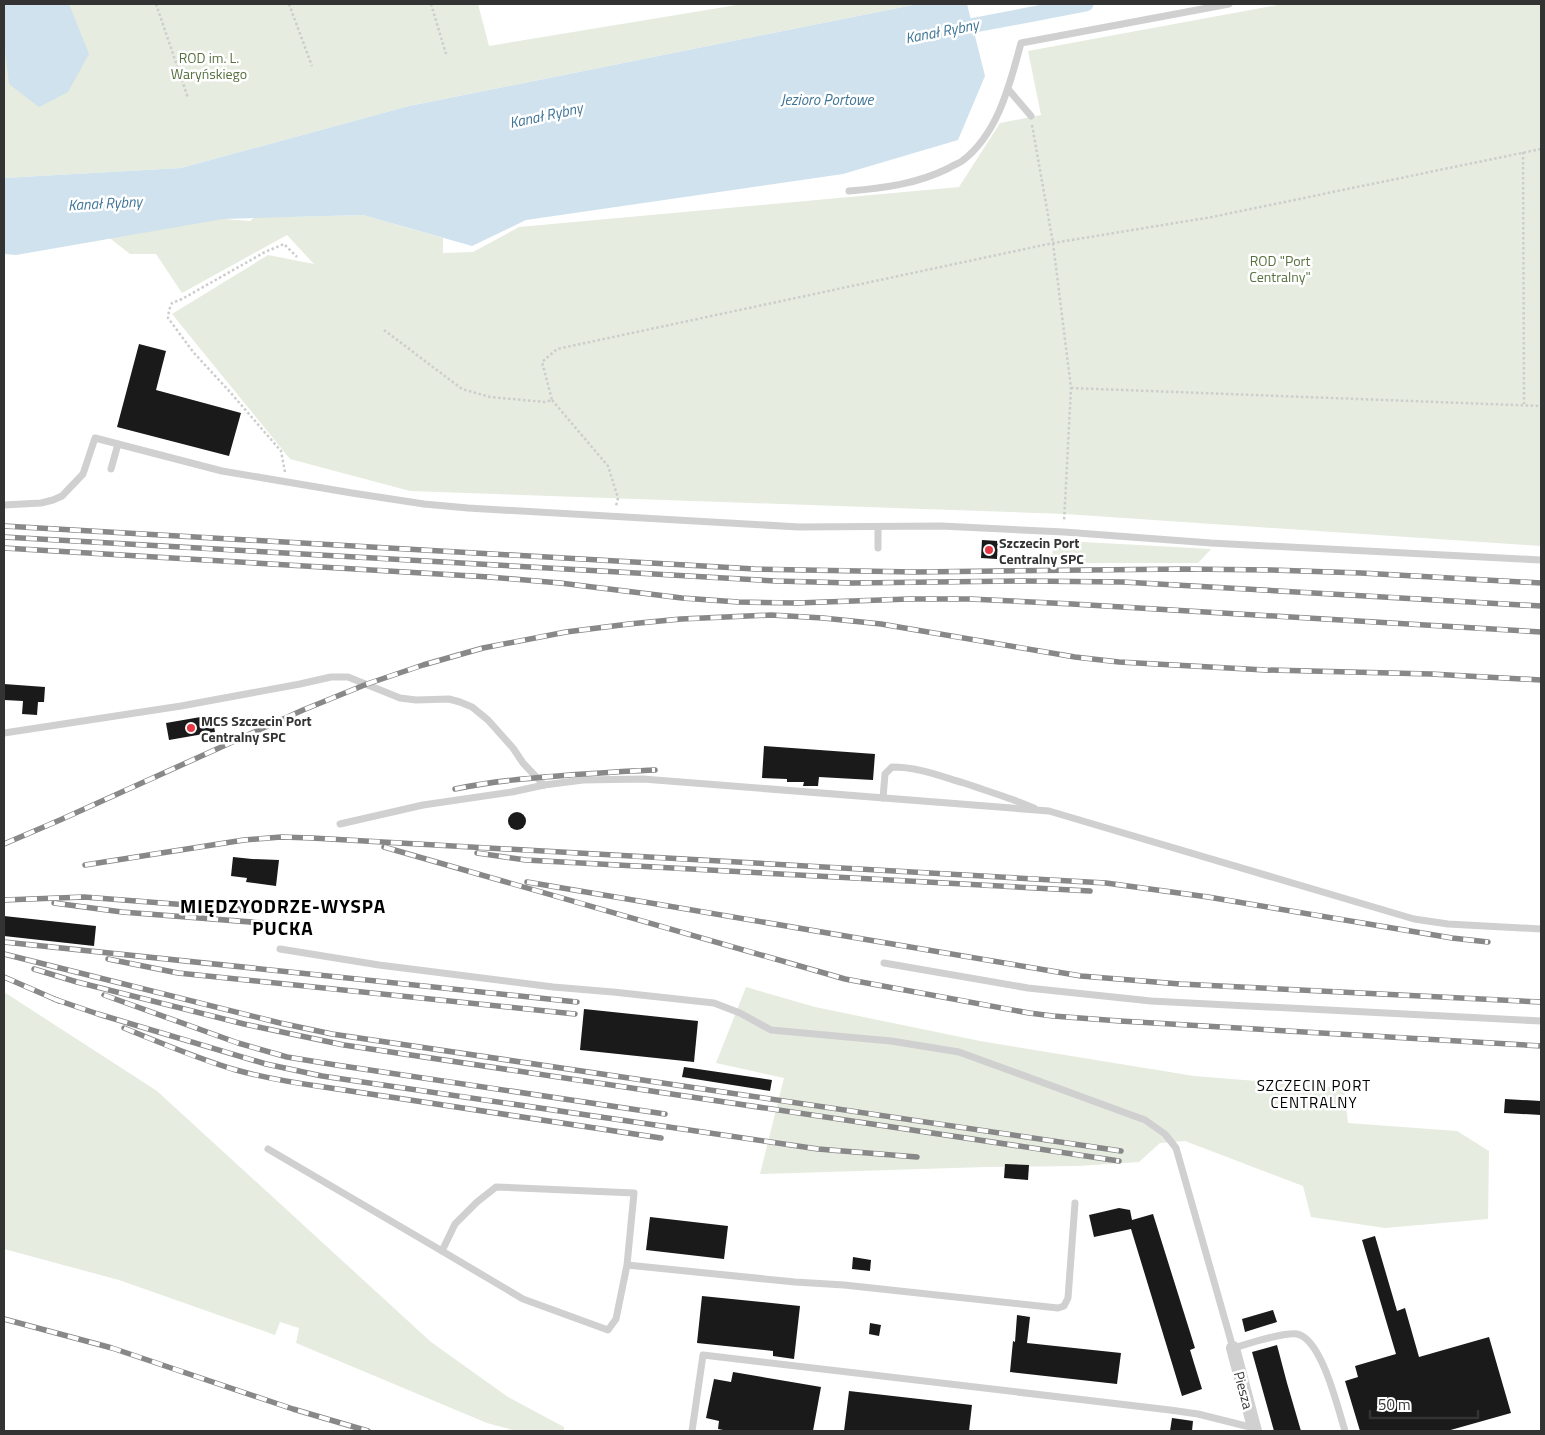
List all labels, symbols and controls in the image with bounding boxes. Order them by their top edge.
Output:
water label: Kanał Rybny [903,12,983,49]
park label: ROD im. L. Waryńskiego [171,47,247,84]
water label: Jezioro Portowe [780,88,875,111]
water label: Kanał Rybny [507,96,587,134]
water label: Kanał Rybny [67,189,145,216]
park label: ROD "Port Centralny" [1249,250,1311,287]
place label: Szczecin Port Centralny SPC [999,532,1084,569]
marker: Szczecin Port Centralny SPC [983,544,995,556]
place label: MCS Szczecin Port Centralny SPC [201,710,312,747]
marker: MCS Szczecin Port Centralny SPC [185,722,197,734]
district label: MIĘDZYODRZE-WYSPA PUCKA [180,891,386,942]
district label: SZCZECIN PORT CENTRALNY [1257,1074,1371,1114]
street label: Piesza [1229,1369,1259,1411]
scale bar [1370,1388,1478,1420]
text: 50 m [1378,1393,1411,1416]

